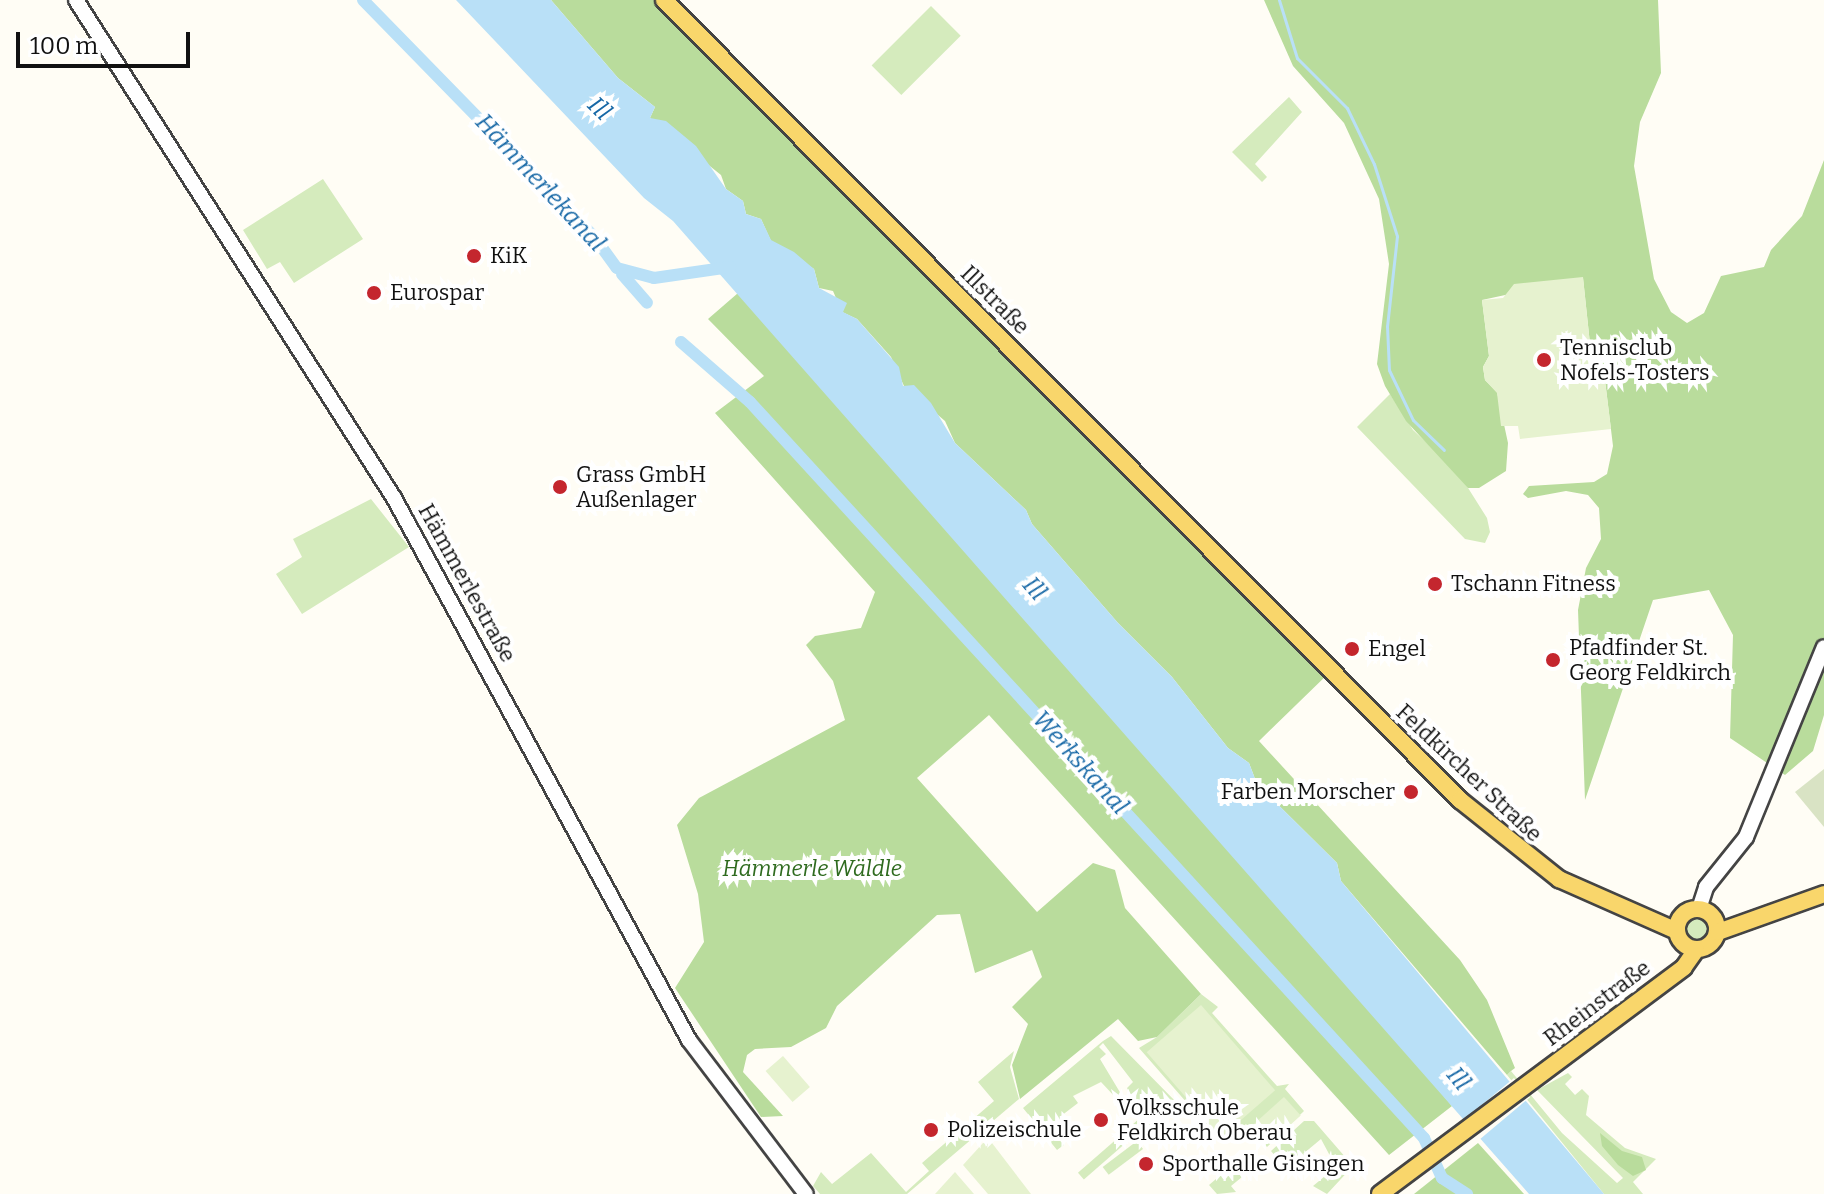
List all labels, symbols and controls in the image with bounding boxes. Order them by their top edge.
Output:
scale bar [20,16,194,66]
text: 100 m [30,32,98,60]
water label: Ill [581,91,617,127]
water label: Hämmerlekanal [469,108,611,258]
place label: KiK [490,243,527,269]
marker: KiK [465,247,483,265]
street label: Illstraße [955,260,1035,340]
place label: Eurospar [390,280,484,306]
marker: Eurospar [365,284,383,302]
place label: Tennisclub Nofels-Tosters [1560,334,1709,386]
marker: Tennisclub Nofels-Tosters [1535,351,1553,369]
place label: Grass GmbH Außenlager [576,461,706,512]
marker: Grass GmbH Außenlager [551,478,569,496]
street label: Hämmerlestraße [413,499,521,667]
water label: Ill [1016,571,1052,607]
place label: Tschann Fitness [1451,571,1616,597]
marker: Tschann Fitness [1426,575,1444,593]
place label: Pfadfinder St. Georg Feldkirch [1569,634,1731,686]
place label: Engel [1368,636,1426,662]
marker: Engel [1343,640,1361,658]
marker: Pfadfinder St. Georg Feldkirch [1544,651,1562,669]
street label: Feldkircher Straße [1391,699,1547,847]
water label: Werkskanal [1026,705,1134,821]
place label: Farben Morscher [1221,779,1395,805]
marker: Farben Morscher [1402,783,1420,801]
park label: Hämmerle Wäldle [722,856,902,882]
street label: Rheinstraße [1539,954,1655,1052]
water label: Ill [1440,1062,1476,1096]
place label: Volksschule Feldkirch Oberau [1117,1094,1292,1146]
marker: Volksschule Feldkirch Oberau [1092,1111,1110,1129]
place label: Polizeischule [947,1117,1082,1143]
marker: Polizeischule [922,1121,940,1139]
place label: Sporthalle Gisingen [1162,1151,1364,1177]
marker: Sporthalle Gisingen [1137,1155,1155,1173]

